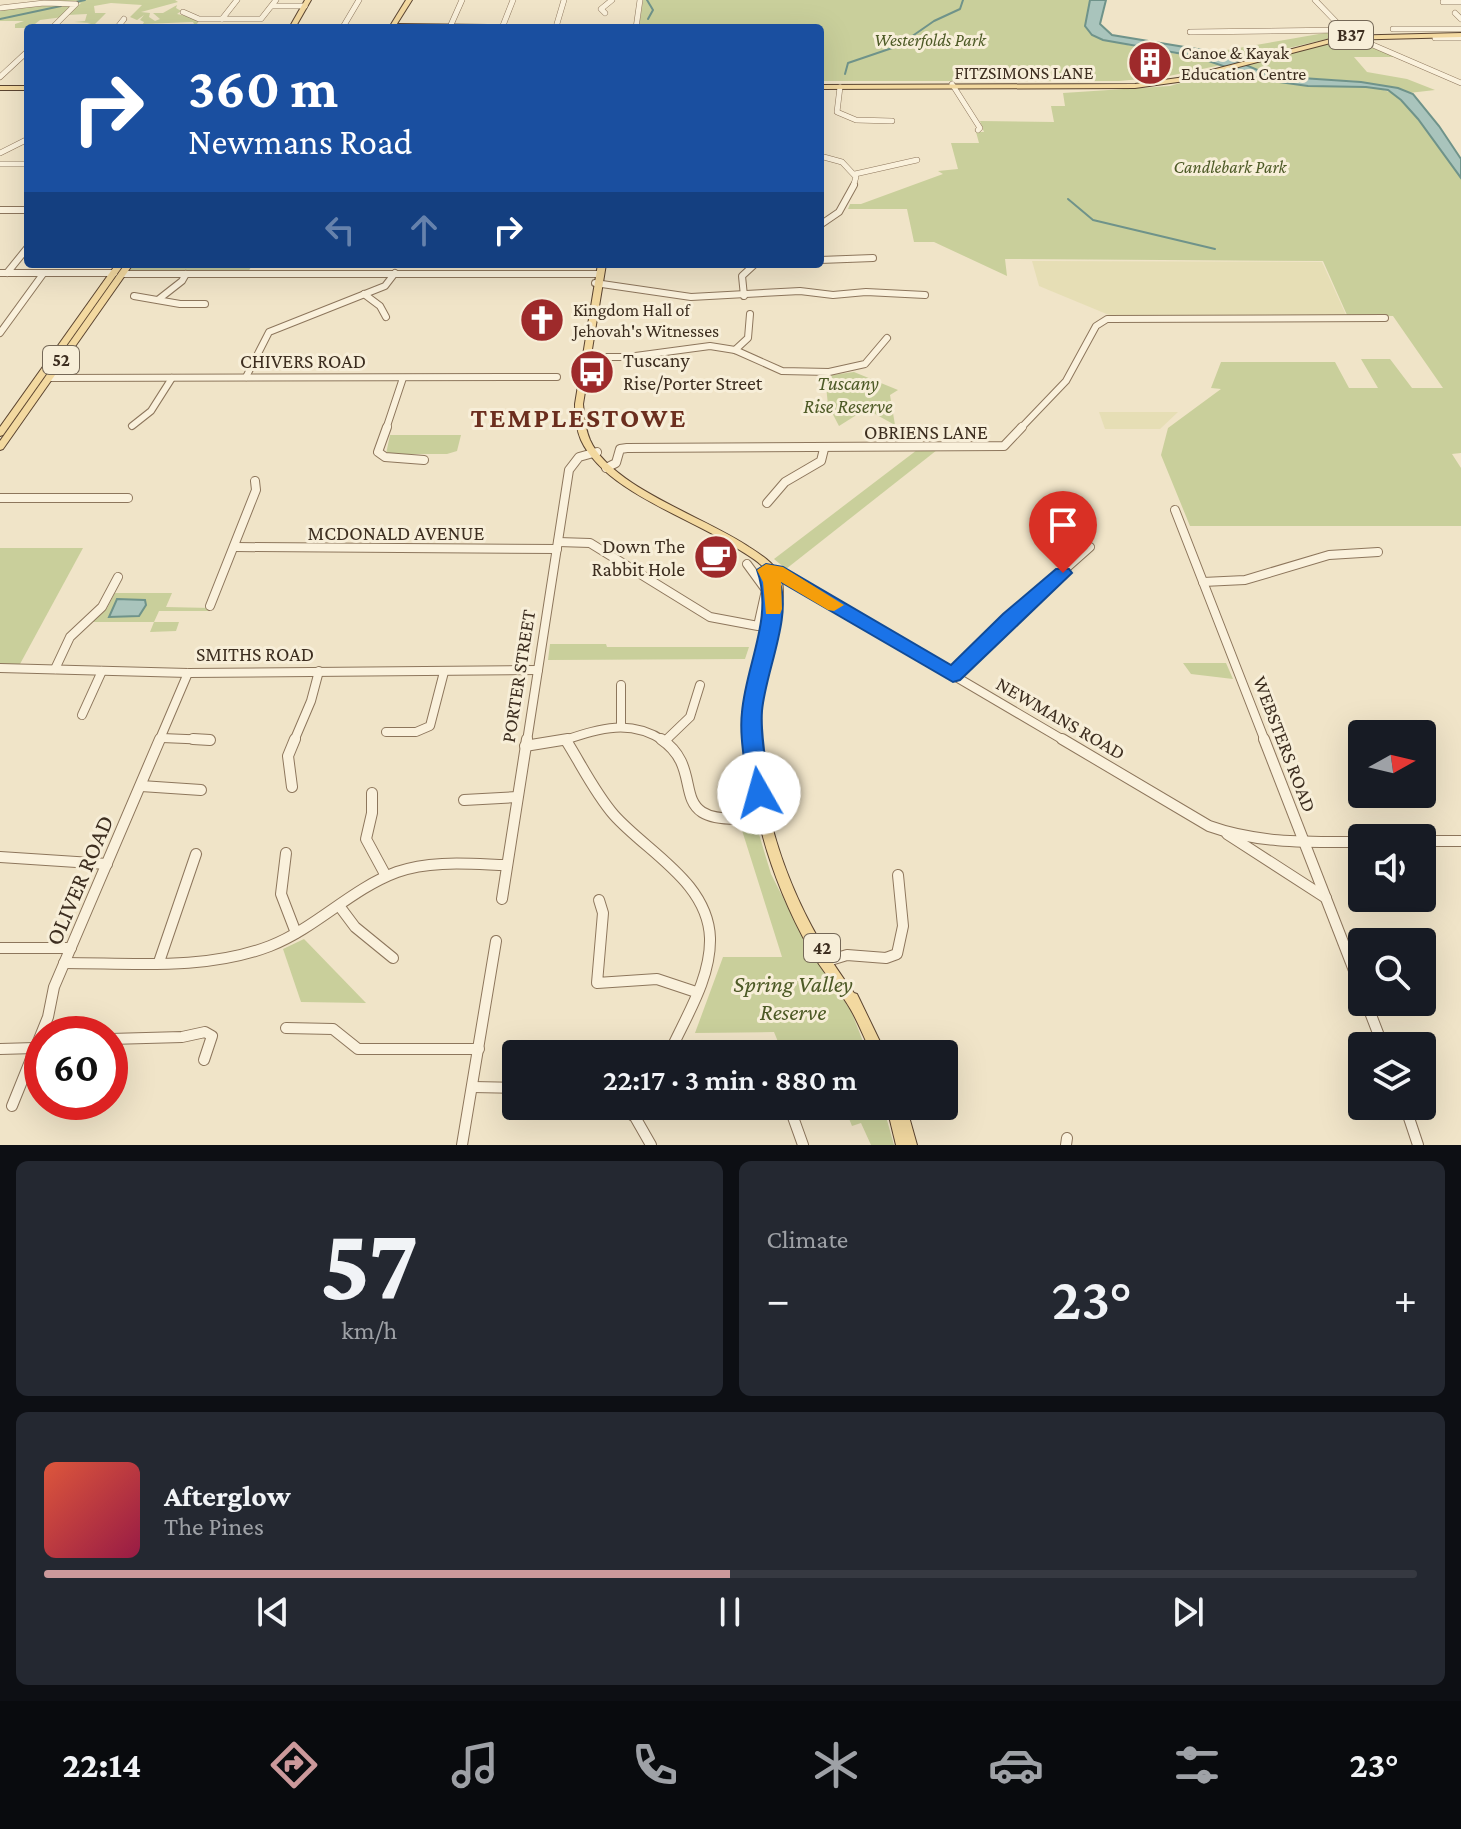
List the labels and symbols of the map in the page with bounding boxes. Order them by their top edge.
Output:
road number: B37 [1329,21,1373,49]
park label: Westerfolds Park [874,30,987,50]
building icon: Canoe & Kayak Education Centre [1126,39,1174,87]
place label: Canoe & Kayak Education Centre [1181,43,1306,84]
street label: FITZSIMONS LANE [955,63,1094,83]
park label: Candlebark Park [1174,157,1288,177]
church icon: Kingdom Hall of Jehovah's Witnesses [518,296,566,344]
place label: Kingdom Hall of Jehovah's Witnesses [571,300,719,341]
road number: 52 [43,346,79,374]
bus stop icon: Tuscany Rise/Porter Street [568,348,616,396]
place label: Tuscany Rise/Porter Street [623,349,763,394]
street label: CHIVERS ROAD [240,350,366,372]
park label: Tuscany Rise Reserve [803,372,893,417]
district label: TEMPLESTOWE [471,402,687,433]
street label: OBRIENS LANE [864,421,988,443]
pin [1029,491,1097,573]
street label: MCDONALD AVENUE [308,522,485,544]
cafe icon: Down The Rabbit Hole [692,533,740,581]
place label: Down The Rabbit Hole [592,535,685,580]
street label: PORTER STREET [497,608,539,744]
street label: SMITHS ROAD [196,643,314,665]
street label: NEWMANS ROAD [993,672,1129,764]
street label: WEBSTERS ROAD [1249,673,1321,815]
north arrow [1348,720,1436,808]
position arrow [717,751,801,835]
street label: OLIVER ROAD [40,811,118,949]
road number: 42 [804,934,840,962]
park label: Spring Valley Reserve [733,970,853,1025]
speed limit sign: 60 [24,1016,128,1120]

